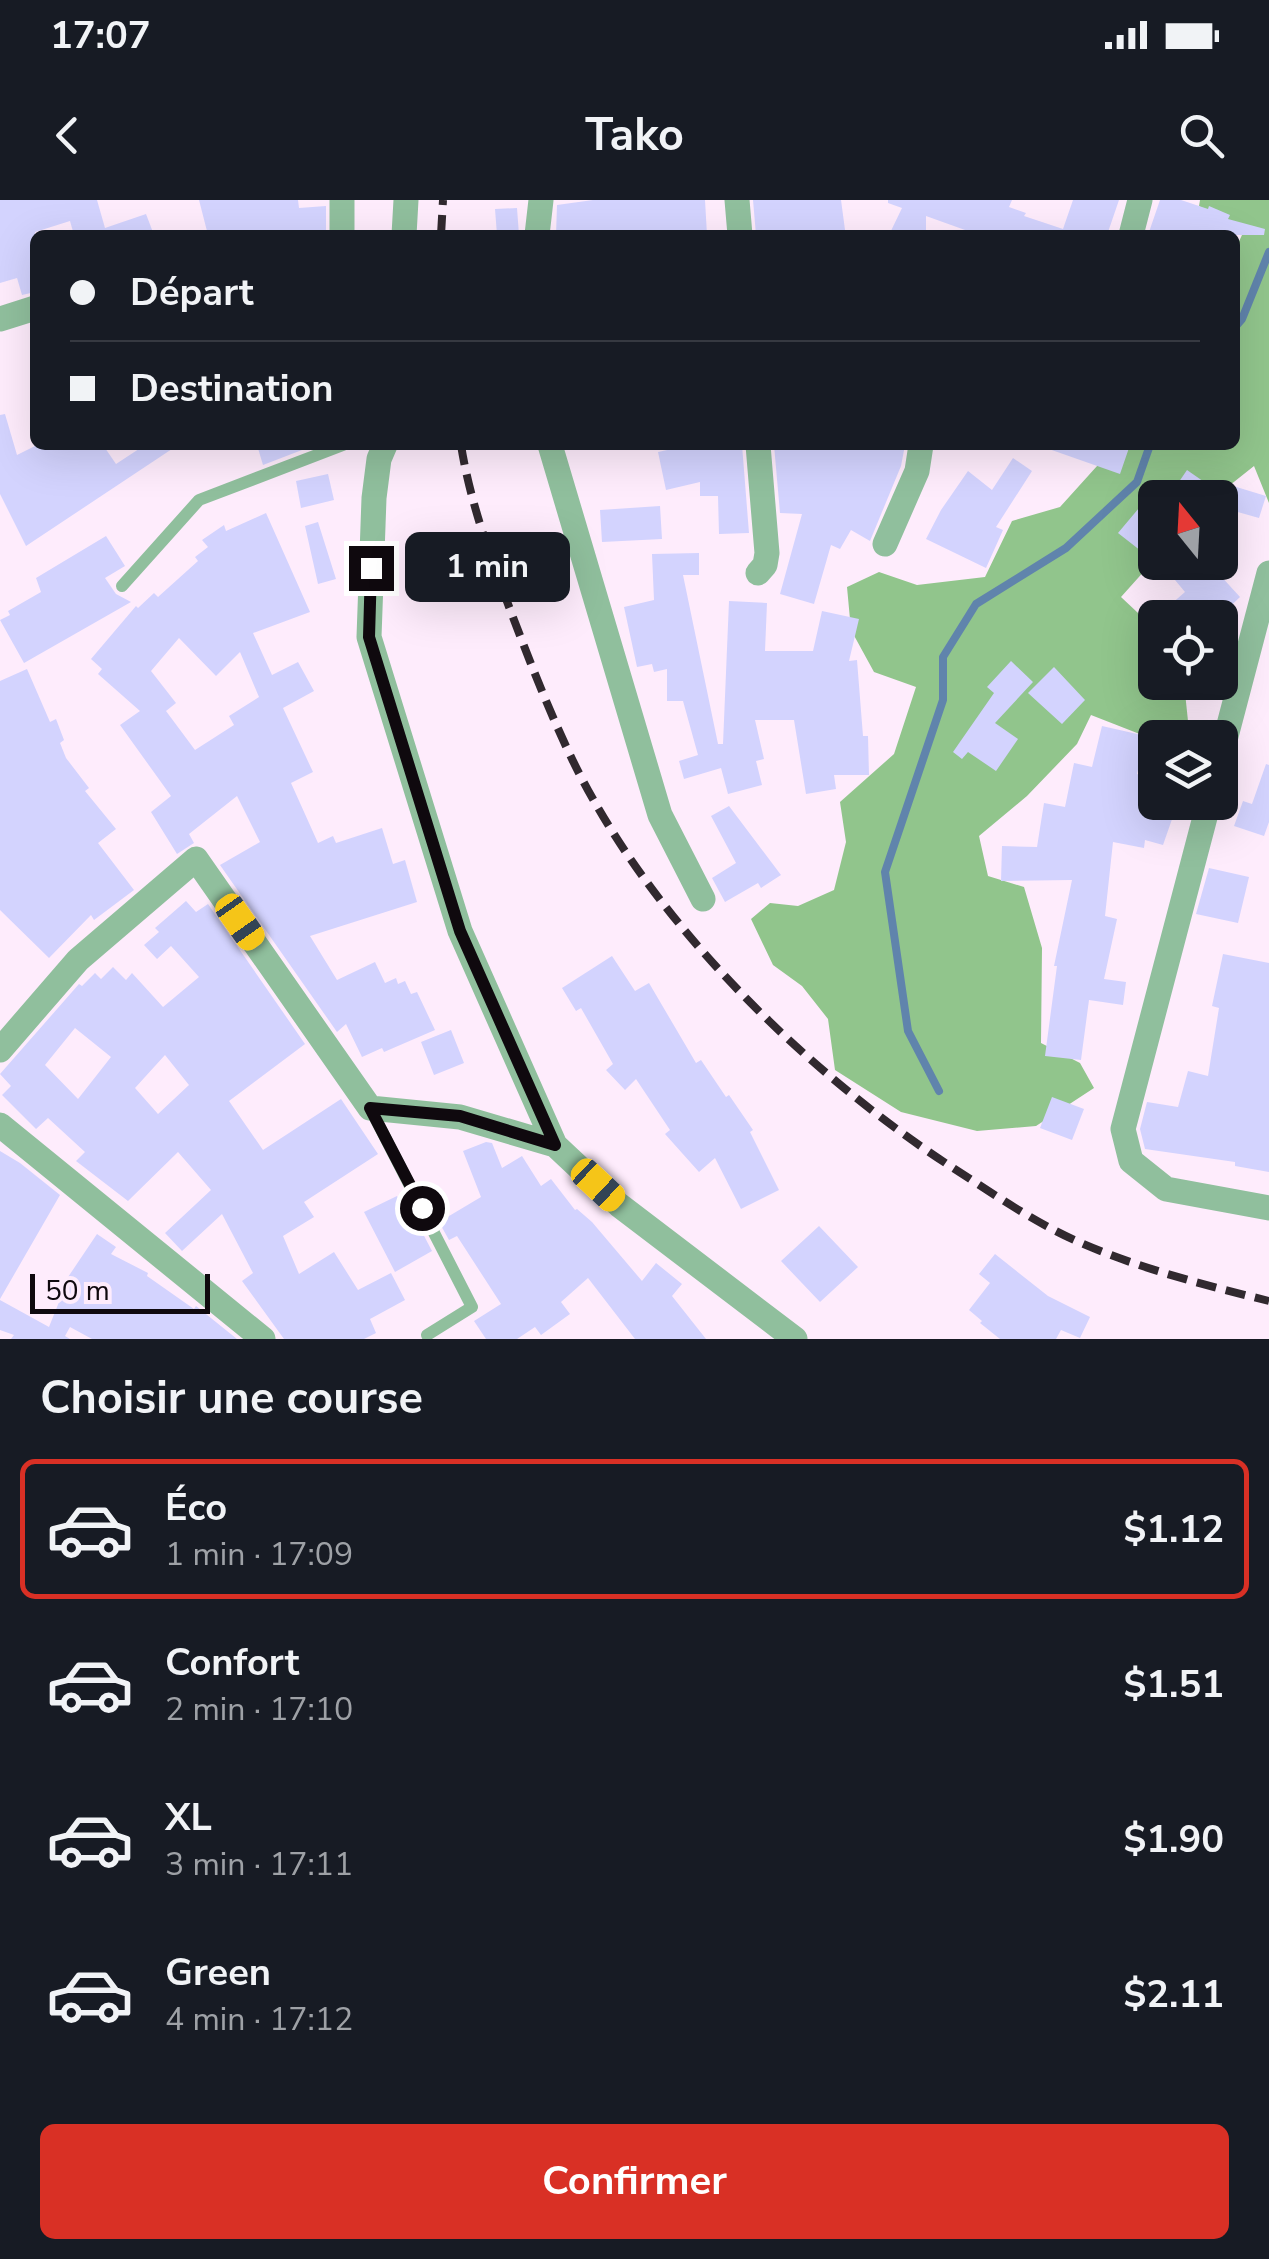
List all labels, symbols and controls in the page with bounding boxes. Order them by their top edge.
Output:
text: 17:07 [50,10,151,61]
text: Tako [585,105,684,166]
icon: back [40,108,95,163]
icon: search [1174,108,1229,163]
text: Départ [130,267,254,318]
text: Destination [130,363,334,414]
north arrow [1138,480,1238,580]
map controls [1138,480,1238,820]
callout: 1 min [406,533,571,603]
text: 1 min [446,545,529,588]
route end [349,546,394,591]
button: locate [1138,600,1238,700]
button: layers [1138,720,1238,820]
car [211,889,269,955]
car [566,1154,630,1216]
route start [400,1186,445,1231]
scale bar [30,1269,210,1314]
text: 50 m [45,1272,110,1310]
text: Choisir une course [40,1368,423,1429]
text: Éco [165,1482,227,1533]
icon: car [45,1484,135,1574]
text: $1.12 [1123,1504,1224,1555]
text: 1 min · 17:09 [165,1533,353,1576]
text: Confort [165,1637,299,1688]
icon: car [45,1639,135,1729]
text: $1.51 [1123,1659,1224,1710]
text: 2 min · 17:10 [165,1688,353,1731]
text: XL [165,1792,212,1843]
icon: car [45,1794,135,1884]
text: $1.90 [1123,1814,1224,1865]
text: 3 min · 17:11 [165,1843,353,1886]
text: Green [165,1947,271,1998]
icon: car [45,1949,135,2039]
text: $2.11 [1123,1969,1224,2020]
text: 4 min · 17:12 [165,1998,353,2041]
button: Confirmer [40,2124,1229,2239]

